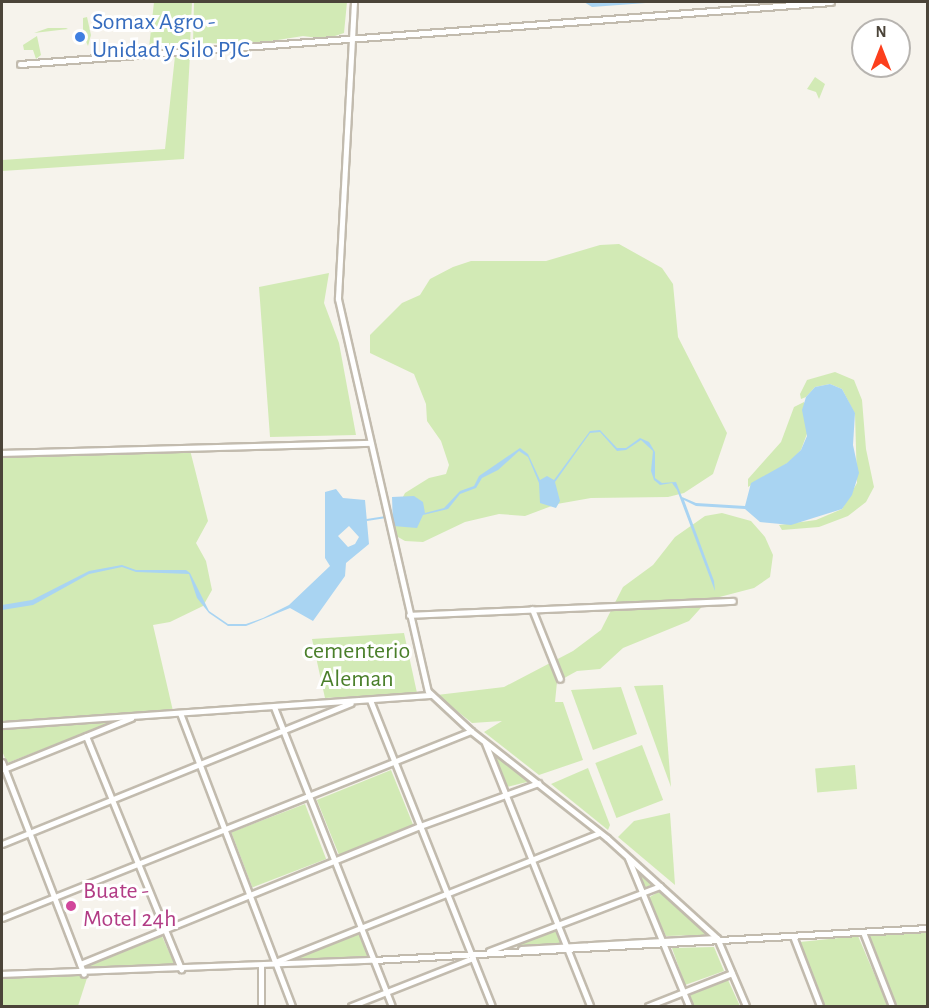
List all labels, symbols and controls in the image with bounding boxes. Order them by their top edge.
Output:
place label: Somax Agro - Unidad y Silo PJC [92,9,250,65]
north arrow [851,18,911,78]
text: N [875,24,887,40]
marker: Somax Agro - Unidad y Silo PJC [73,30,87,44]
park label: cementerio Aleman [304,638,410,694]
place label: Buate - Motel 24h [83,878,176,934]
marker: Buate - Motel 24h [64,899,78,913]

